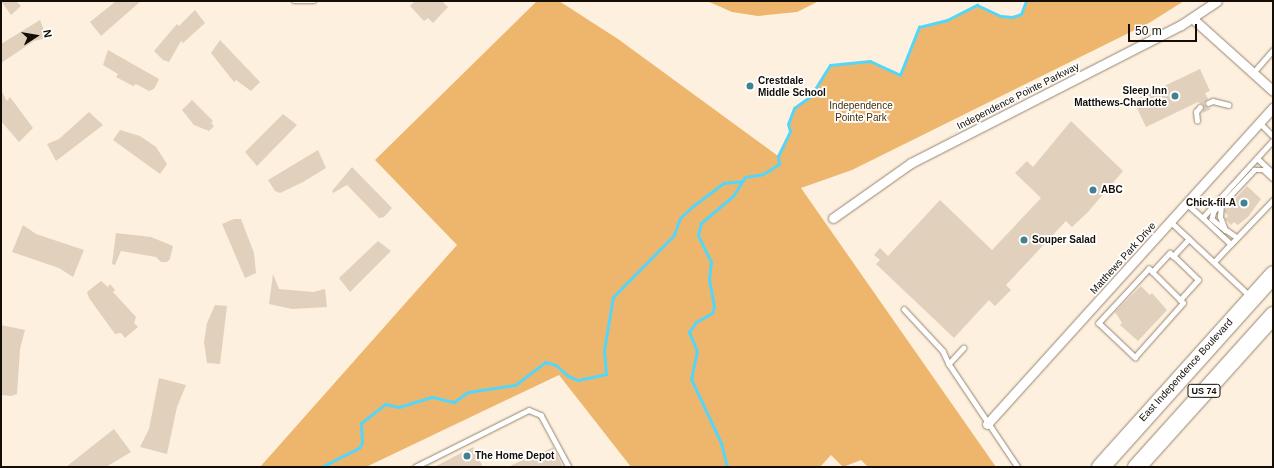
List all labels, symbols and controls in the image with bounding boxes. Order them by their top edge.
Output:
north arrow [16,16,56,56]
scale bar [1130,16,1199,42]
text: 50 m [1135,24,1162,38]
text: N [41,28,54,39]
street label: Independence Pointe Parkway [955,60,1081,132]
place label: Crestdale Middle School [758,74,826,98]
marker: Crestdale Middle School [745,81,755,91]
place label: Sleep Inn Matthews-Charlotte [1074,84,1167,108]
marker: Sleep Inn Matthews-Charlotte [1170,91,1180,101]
park label: Independence Pointe Park [829,99,893,122]
place label: ABC [1101,184,1123,196]
marker: ABC [1088,185,1098,195]
place label: Chick-fil-A [1186,197,1236,209]
marker: Chick-fil-A [1239,198,1249,208]
street label: Matthews Park Drive [1088,220,1158,296]
place label: Souper Salad [1032,234,1096,246]
marker: Souper Salad [1019,235,1029,245]
street label: East Independence Boulevard [1137,316,1235,424]
road number: US 74 [1187,384,1221,398]
place label: The Home Depot [475,450,554,462]
marker: The Home Depot [462,451,472,461]

